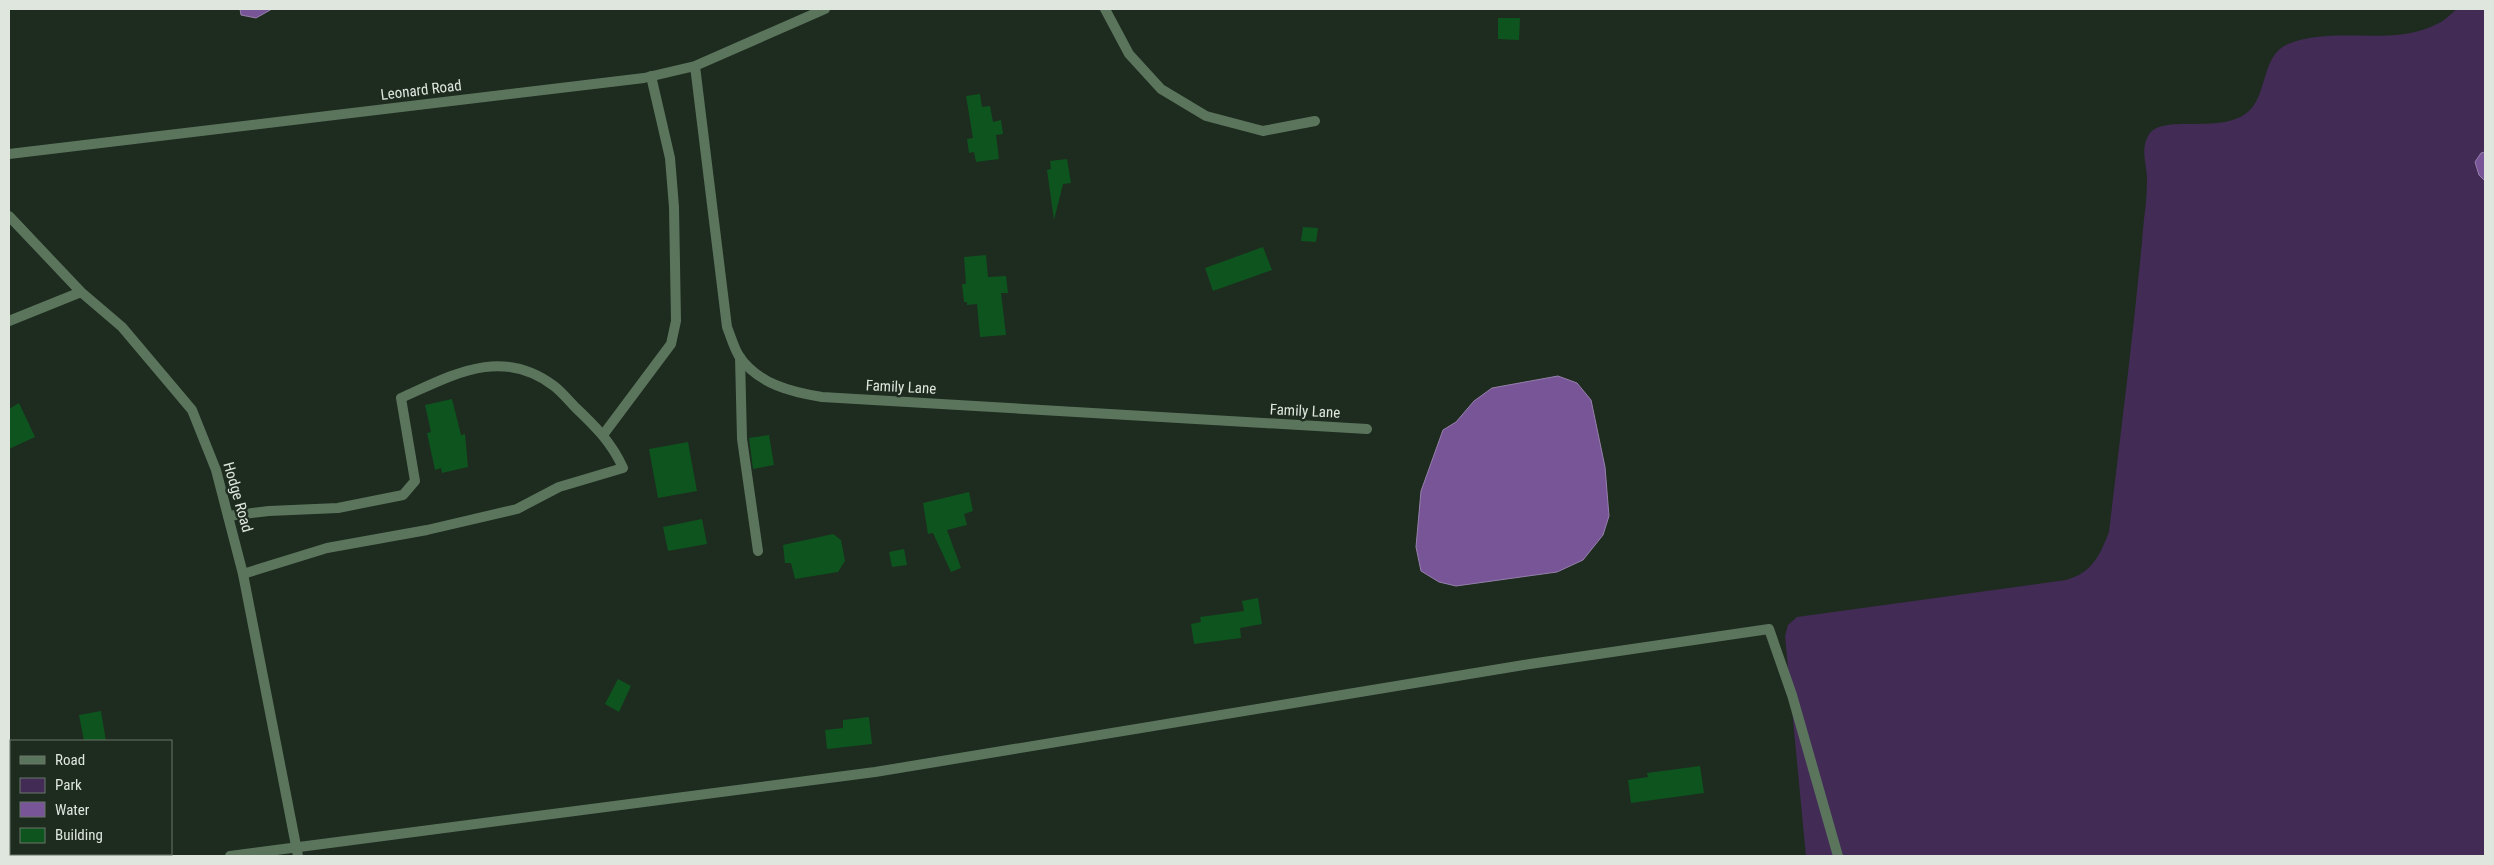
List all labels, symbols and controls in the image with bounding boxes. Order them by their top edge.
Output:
street label: Leonard Road [379,76,463,104]
street label: Family Lane [865,376,937,398]
street label: Family Lane [1269,400,1341,422]
street label: Hodge Road [219,460,257,534]
legend [10,740,172,855]
text: Road [55,751,85,769]
text: Park [55,776,82,794]
text: Water [55,801,90,819]
text: Building [55,826,103,844]

